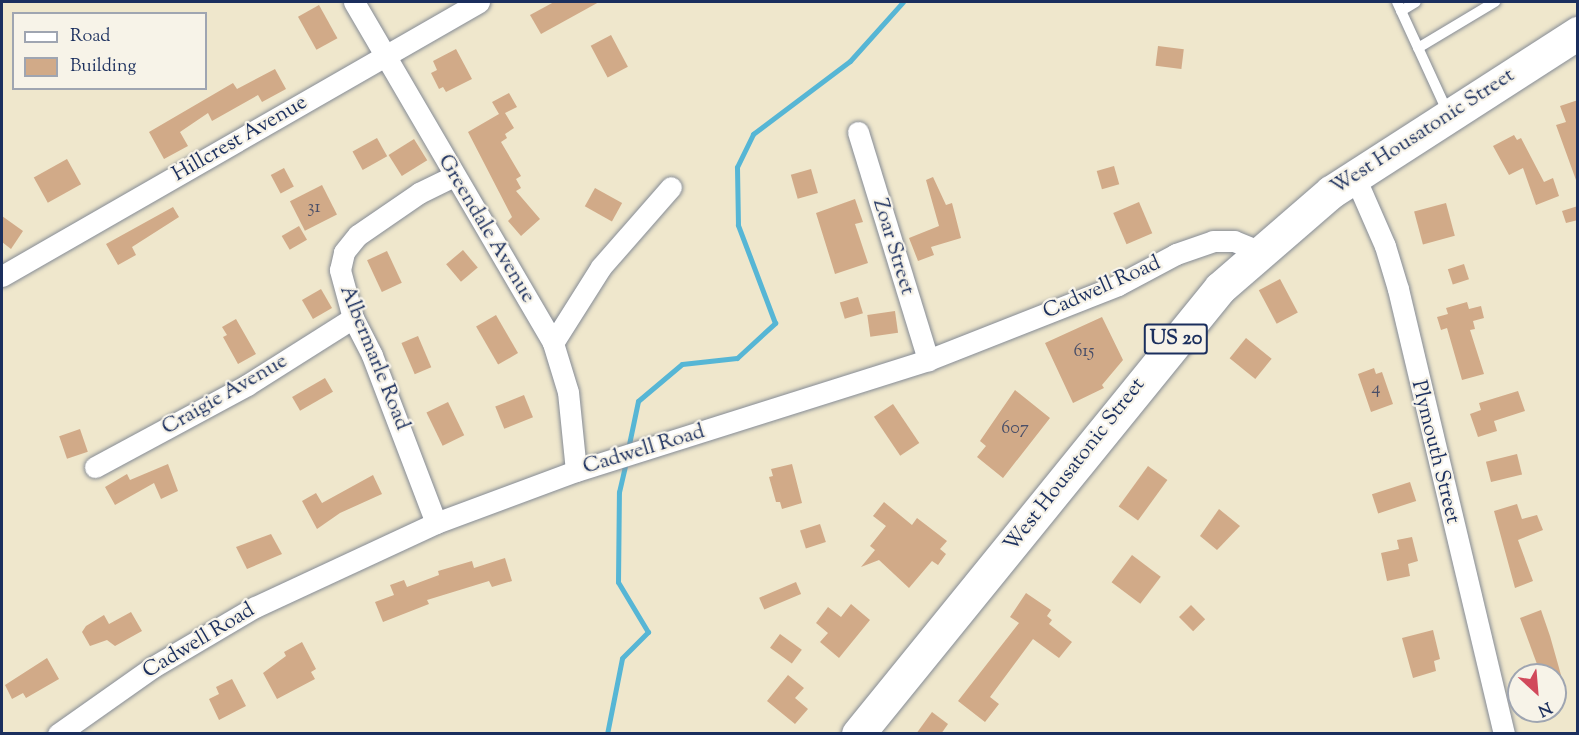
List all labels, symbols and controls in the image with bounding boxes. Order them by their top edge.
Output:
legend [12,12,207,90]
text: Road [70,24,110,50]
text: Building [70,54,136,80]
street label: West Housatonic Street [1326,63,1520,201]
street label: Hillcrest Avenue [168,90,312,188]
street label: Greendale Avenue [432,150,540,308]
street label: Zoar Street [866,196,920,298]
house number: 31 [307,197,321,219]
street label: Cadwell Road [1039,251,1165,325]
street label: Albermarle Road [334,282,414,434]
road number: US 20 [1143,322,1209,356]
house number: 615 [1073,341,1095,363]
street label: Craigie Avenue [158,349,292,441]
street label: West Housatonic Street [999,373,1151,557]
house number: 4 [1371,378,1381,400]
street label: Plymouth Street [1405,378,1465,526]
house number: 607 [1001,418,1029,440]
street label: Cadwell Road [580,420,708,480]
street label: Cadwell Road [139,598,259,684]
north arrow [1507,663,1567,723]
text: N [1533,695,1555,721]

